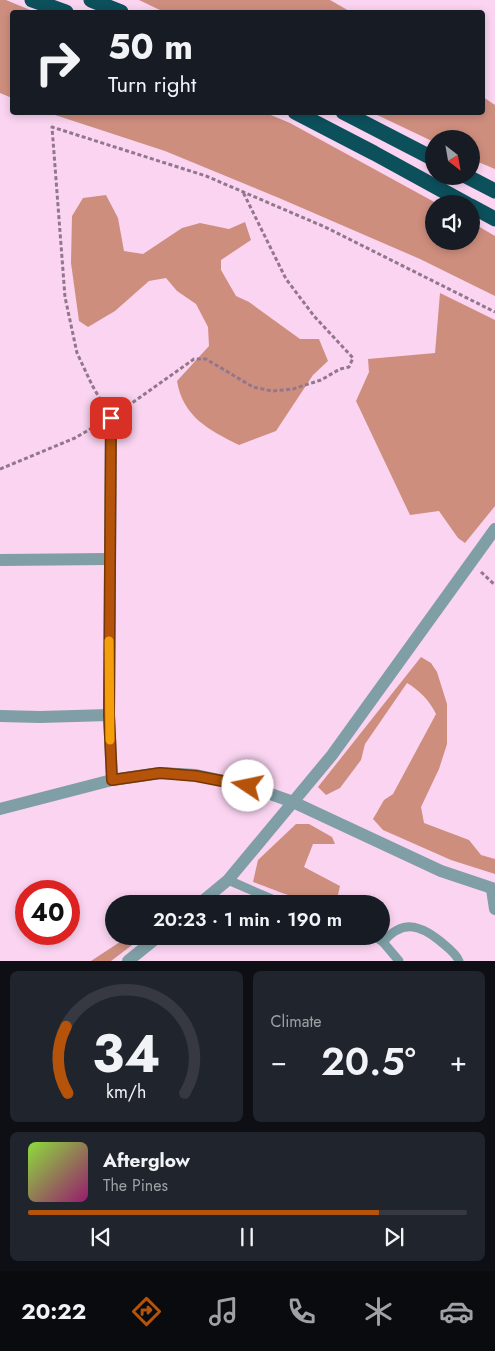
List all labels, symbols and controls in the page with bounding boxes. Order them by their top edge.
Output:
text: 50 m [108,22,193,72]
icon: right [25,30,90,95]
text: Turn right [108,68,196,100]
north arrow [425,130,480,185]
map controls [425,130,480,250]
button: sound [425,195,480,250]
pin [90,397,132,439]
icon: arrive [97,404,125,432]
position arrow [221,759,273,811]
speed limit sign: 40 [15,880,80,945]
text: 20:23 · 1 min · 190 m [153,906,342,933]
text: Climate [271,1010,322,1033]
text: 34 [92,1016,161,1092]
text: 20.5° [321,1034,416,1089]
text: − [271,1041,287,1082]
text: + [450,1041,467,1082]
text: km/h [106,1079,146,1105]
text: Afterglow [103,1147,190,1174]
text: The Pines [103,1174,168,1197]
icon: previous [87,1223,115,1251]
icon: pause [233,1223,261,1251]
icon: next [380,1223,408,1251]
icon: directions [129,1294,164,1329]
icon: music [206,1294,241,1329]
icon: phone [284,1294,319,1329]
icon: climate [361,1294,396,1329]
icon: car [439,1294,474,1329]
text: 20:22 [21,1295,86,1327]

